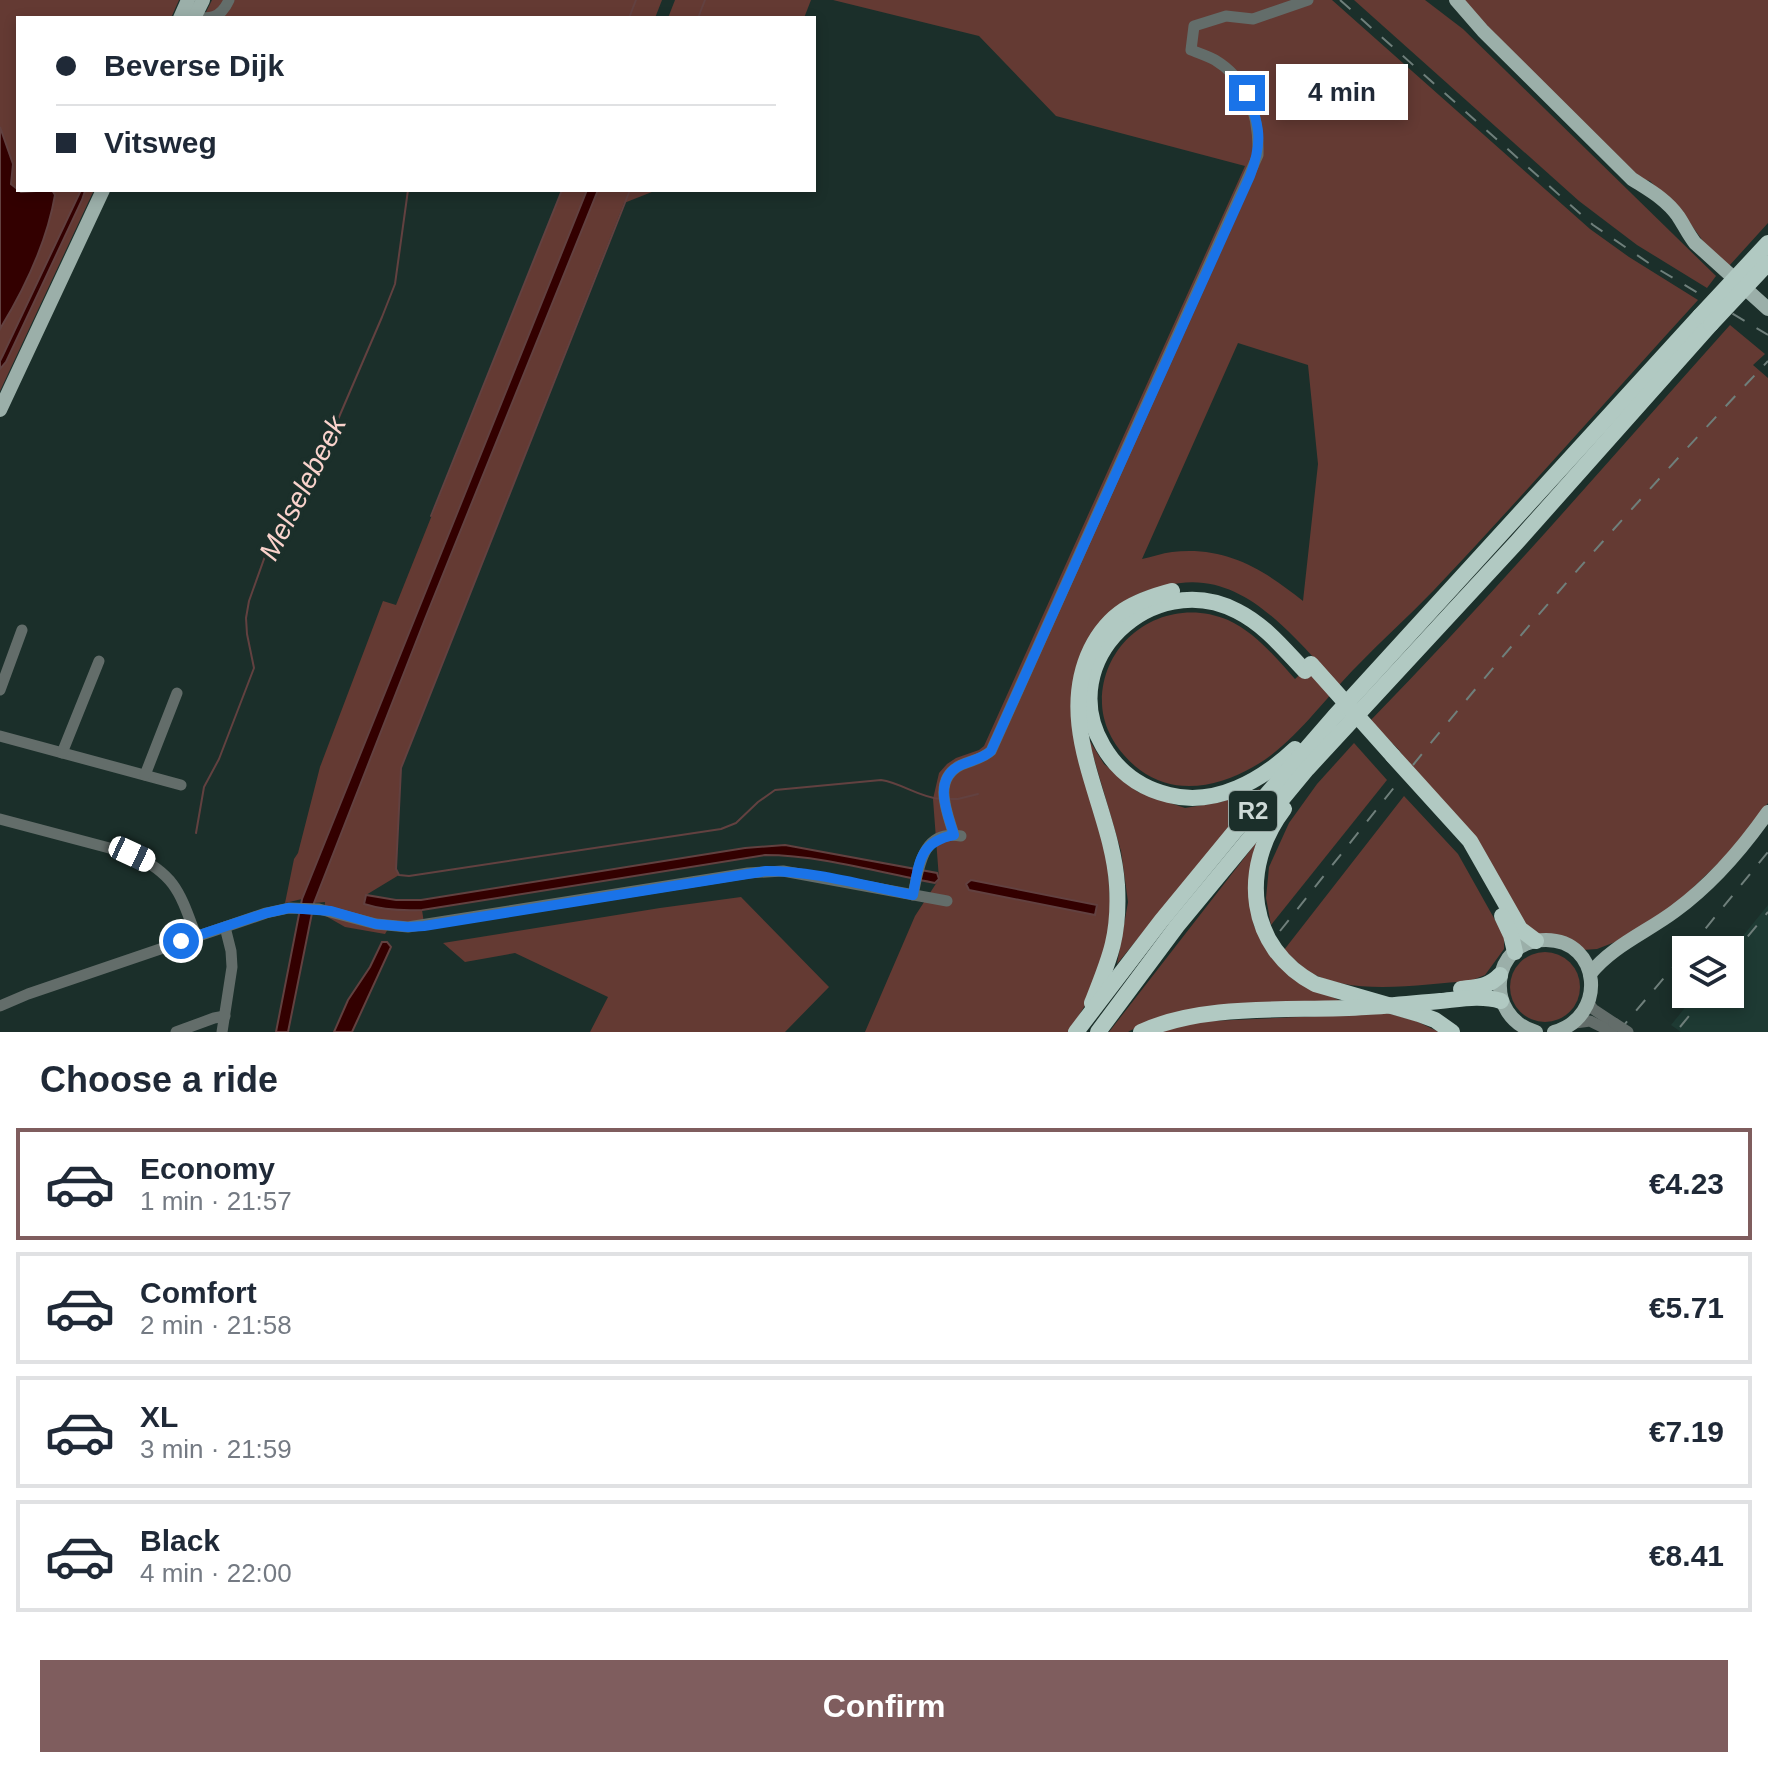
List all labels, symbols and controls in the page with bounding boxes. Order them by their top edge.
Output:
text: Beverse Dijk [104,49,284,82]
callout: 4 min [1275,65,1407,121]
route end [1229,75,1265,111]
text: 4 min [1308,77,1376,107]
text: Vitsweg [104,126,217,159]
water label: Melselebeek [253,409,353,565]
road number: R2 [1229,791,1277,831]
car [105,833,159,875]
route start [163,923,199,959]
map controls [1672,936,1744,1008]
button: layers [1672,936,1744,1008]
text: Choose a ride [40,1059,278,1100]
icon: car [44,1148,116,1220]
text: Economy [140,1152,275,1185]
text: €4.23 [1649,1167,1724,1200]
text: 1 min · 21:57 [140,1186,292,1216]
icon: car [44,1272,116,1344]
text: Comfort [140,1276,257,1309]
text: €5.71 [1649,1291,1724,1324]
text: 2 min · 21:58 [140,1310,292,1340]
icon: car [44,1396,116,1468]
text: XL [140,1400,178,1433]
text: €7.19 [1649,1415,1724,1448]
text: 3 min · 21:59 [140,1434,292,1464]
icon: car [44,1520,116,1592]
text: Black [140,1524,220,1557]
text: €8.41 [1649,1539,1724,1572]
text: 4 min · 22:00 [140,1558,292,1588]
button: Confirm [40,1660,1728,1752]

